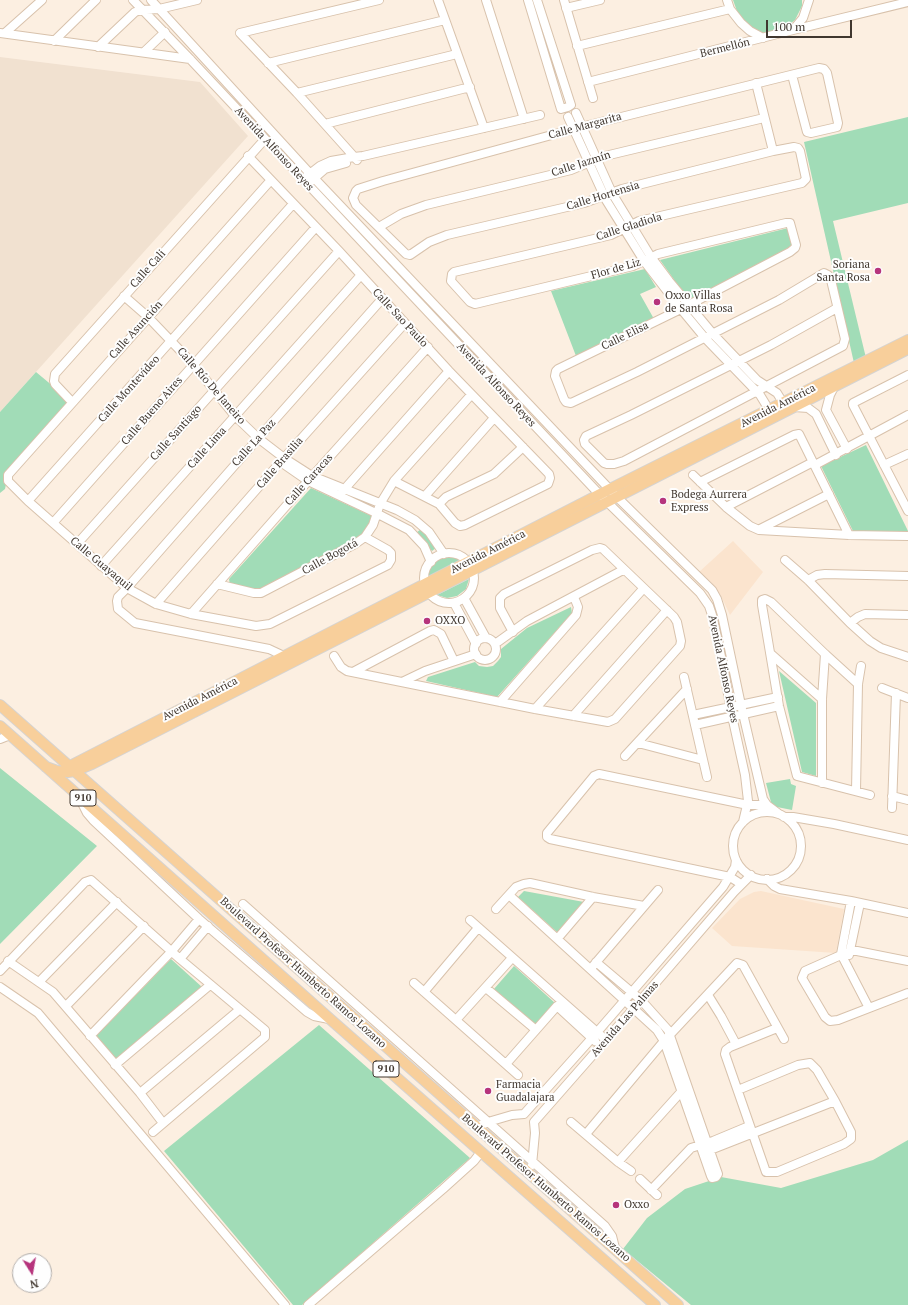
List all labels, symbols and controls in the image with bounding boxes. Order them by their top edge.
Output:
scale bar [768,12,854,38]
text: 100 m [773,19,805,34]
street label: Bermellón [699,35,751,61]
street label: Avenida Alfonso Reyes [232,104,316,194]
street label: Calle Margarita [547,110,623,142]
street label: Calle Jazmín [550,148,612,180]
street label: Calle Hortensia [565,179,641,213]
street label: Calle Gladiola [594,210,664,244]
street label: Calle Cali [127,247,169,291]
street label: Flor de Liz [590,256,642,282]
place label: Soriana Santa Rosa [817,258,870,284]
marker: Soriana Santa Rosa [873,266,883,276]
street label: Calle Sao Paulo [369,286,431,350]
place label: Oxxo Villas de Santa Rosa [665,289,733,315]
marker: Oxxo Villas de Santa Rosa [652,297,662,307]
street label: Calle Asunción [106,298,166,362]
street label: Calle Elisa [599,319,651,353]
street label: Avenida Alfonso Reyes [454,340,538,430]
street label: Calle Río De Janeiro [174,345,248,427]
street label: Calle Montevideo [95,353,163,425]
street label: Calle Bueno Aires [119,374,185,448]
street label: Avenida América [738,381,818,431]
street label: Calle Santiago [148,402,204,464]
street label: Calle La Paz [229,417,279,469]
street label: Calle Lima [185,424,229,472]
street label: Calle Brasilia [254,434,306,492]
street label: Calle Caracas [282,451,336,509]
place label: Bodega Aurrera Express [671,488,747,514]
marker: Bodega Aurrera Express [658,496,668,506]
street label: Avenida América [448,527,528,577]
street label: Calle Guayaquil [67,534,135,594]
street label: Calle Bogotá [300,536,360,578]
place label: OXXO [435,614,465,628]
street label: Avenida Alfonso Reyes [705,614,741,724]
marker: OXXO [422,616,432,626]
street label: Avenida América [160,674,240,724]
road number: 910 [70,790,96,806]
street label: Boulevard Profesor Humberto Ramos Lozano [217,895,389,1051]
street label: Avenida Las Palmas [589,978,661,1060]
road number: 910 [373,1061,399,1077]
place label: Farmacia Guadalajara [496,1078,554,1104]
marker: Farmacia Guadalajara [483,1086,493,1096]
street label: Boulevard Profesor Humberto Ramos Lozano [459,1111,633,1265]
place label: Oxxo [624,1198,649,1212]
marker: Oxxo [611,1200,621,1210]
north arrow [12,1253,52,1293]
text: N [29,1276,40,1291]

